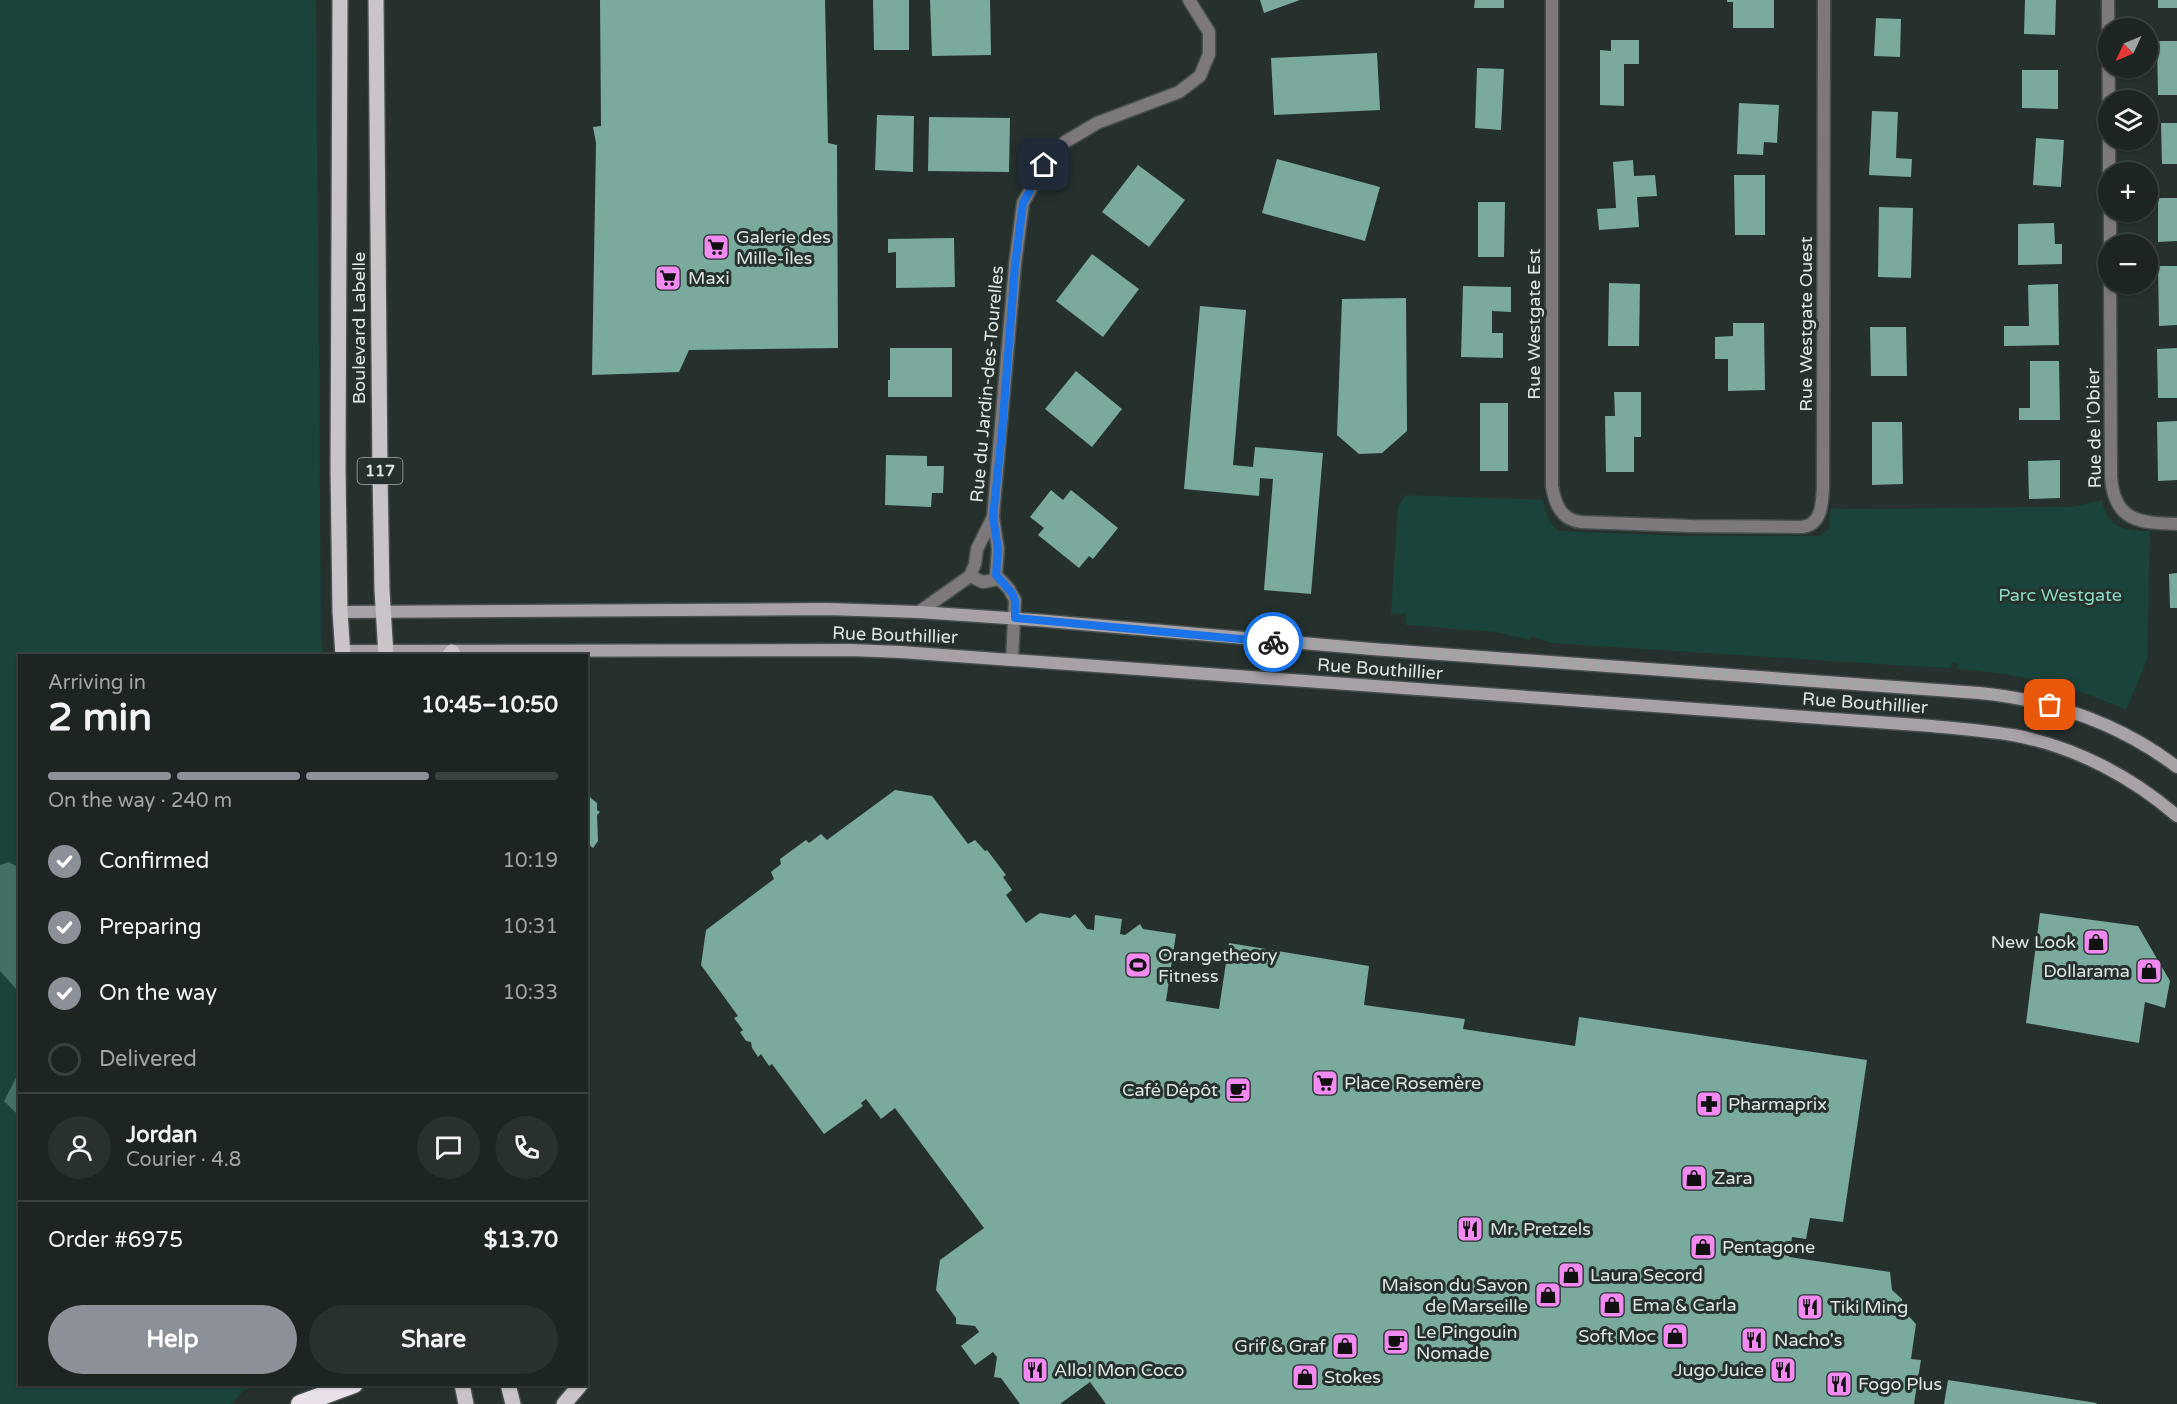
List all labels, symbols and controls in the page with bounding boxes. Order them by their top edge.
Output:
north arrow [2098,18,2158,78]
map controls [2098,18,2158,294]
button: layers [2098,90,2158,150]
pin [1018,139,1069,190]
icon: home [1027,148,1060,181]
button: + [2098,162,2158,222]
place label: Galerie des Mille-Îles [736,226,831,269]
supermarket icon: Galerie des Mille-Îles [701,232,731,262]
button: − [2098,234,2158,294]
street label: Rue Westgate Ouest [1795,236,1817,412]
street label: Rue Westgate Est [1523,248,1545,400]
street label: Boulevard Labelle [348,252,370,404]
supermarket icon: Maxi [653,263,683,293]
street label: Rue du Jardin-des-Tourelles [966,265,1008,503]
place label: Maxi [688,267,730,289]
street label: Rue de l'Obier [2082,367,2106,489]
road number: 117 [358,458,403,484]
park label: Parc Westgate [1998,584,2122,606]
courier [1243,612,1303,672]
street label: Rue Bouthillier [832,622,958,648]
icon: bike [1257,626,1290,659]
street label: Rue Bouthillier [1316,654,1444,684]
text: Arriving in [48,671,146,695]
pin [2024,679,2075,730]
street label: Rue Bouthillier [1801,688,1929,718]
icon: bag [2033,688,2066,721]
text: 10:45–10:50 [421,692,558,718]
text: 2 min [48,694,152,741]
text: On the way · 240 m [48,789,232,813]
icon: check [48,845,81,878]
text: Confirmed [99,848,209,874]
text: 10:19 [503,849,558,873]
icon: check [48,911,81,944]
text: Preparing [99,914,202,940]
text: 10:31 [503,915,558,939]
shop icon: New Look [2081,927,2111,957]
place label: New Look [1991,931,2076,953]
place label: Orangetheory Fitness [1158,944,1278,987]
sports icon: Orangetheory Fitness [1123,950,1153,980]
shop icon: Dollarama [2134,956,2164,986]
place label: Dollarama [2043,960,2130,982]
icon: check [48,977,81,1010]
text: On the way [99,980,217,1006]
text: 10:33 [503,981,558,1005]
text: Delivered [99,1046,197,1072]
supermarket icon: Place Rosemère [1310,1068,1340,1098]
place label: Place Rosemère [1344,1072,1481,1094]
cafe icon: Café Dépôt [1223,1075,1253,1105]
place label: Café Dépôt [1122,1079,1218,1101]
pharmacy icon: Pharmaprix [1694,1089,1724,1119]
place label: Pharmaprix [1728,1093,1827,1115]
button: person [48,1116,111,1179]
button: chat [417,1116,480,1179]
button: phone [495,1116,558,1179]
text: Jordan [126,1122,197,1148]
text: Courier · 4.8 [126,1148,241,1172]
shop icon: Zara [1679,1163,1709,1193]
place label: Zara [1714,1167,1753,1189]
restaurant icon: Mr. Pretzels [1455,1214,1485,1244]
place label: Mr. Pretzels [1490,1218,1591,1240]
text: Order #6975 [48,1227,183,1253]
text: $13.70 [484,1227,558,1253]
shop icon: Pentagone [1688,1232,1718,1262]
place label: Pentagone [1722,1236,1815,1258]
shop icon: Laura Secord [1556,1260,1586,1290]
place label: Laura Secord [1590,1264,1703,1286]
place label: Maison du Savon de Marseille [1381,1274,1528,1317]
shop icon: Maison du Savon de Marseille [1533,1280,1563,1310]
shop icon: Ema & Carla [1597,1290,1627,1320]
restaurant icon: Tiki Ming [1795,1292,1825,1322]
place label: Ema & Carla [1632,1294,1737,1316]
place label: Tiki Ming [1830,1296,1908,1318]
button: Help [48,1305,297,1374]
button: Share [309,1305,558,1374]
place label: Le Pingouin Nomade [1416,1321,1517,1364]
shop icon: Soft Moc [1660,1321,1690,1351]
place label: Soft Moc [1578,1325,1656,1347]
restaurant icon: Nacho's [1739,1325,1769,1355]
cafe icon: Le Pingouin Nomade [1381,1327,1411,1357]
place label: Nacho's [1774,1329,1842,1351]
shop icon: Grif & Graf [1330,1331,1360,1361]
place label: Grif & Graf [1234,1335,1326,1357]
restaurant icon: Allo! Mon Coco [1020,1355,1050,1385]
restaurant icon: Jugo Juice [1768,1355,1798,1385]
place label: Allo! Mon Coco [1054,1359,1184,1381]
place label: Jugo Juice [1674,1359,1764,1381]
shop icon: Stokes [1290,1362,1320,1392]
place label: Stokes [1324,1366,1381,1388]
restaurant icon: Fogo Plus [1824,1369,1854,1399]
place label: Fogo Plus [1858,1373,1942,1395]

